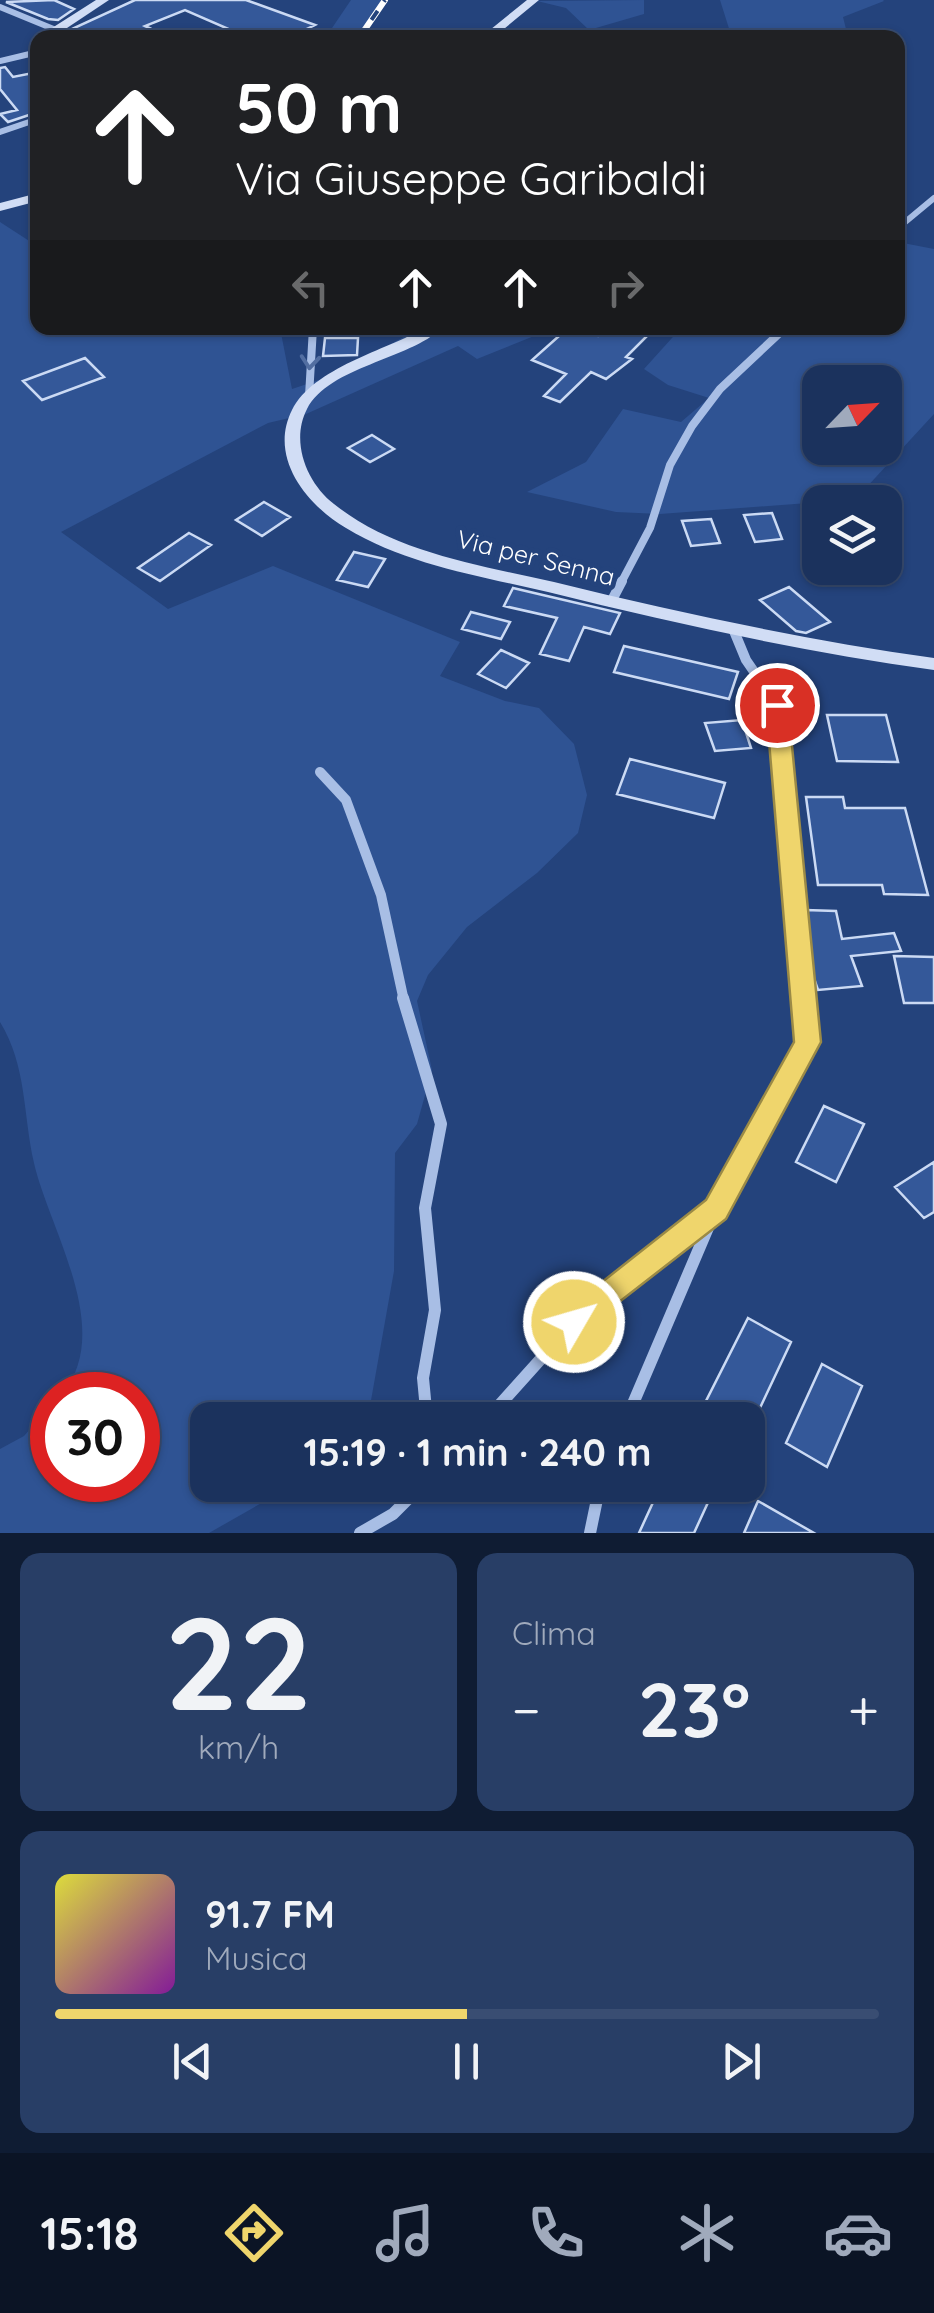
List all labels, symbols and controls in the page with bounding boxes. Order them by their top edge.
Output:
text: 50 m [235,63,402,151]
icon: ahead [70,70,200,200]
text: Via Giuseppe Garibaldi [235,150,707,206]
icon: left [283,260,338,315]
icon: ahead [388,260,443,315]
icon: ahead [493,260,548,315]
icon: right [598,260,653,315]
one-way arrow [299,354,321,370]
north arrow [802,365,902,465]
map controls [802,365,902,585]
button: layers [802,485,902,585]
street label: Via per Senna [454,522,618,592]
pin [735,663,820,748]
icon: arrive [750,678,805,733]
position arrow [522,1270,626,1374]
speed limit sign: 30 [30,1372,160,1502]
text: 15:19 · 1 min · 240 m [304,1428,651,1476]
text: 22 [165,1580,312,1743]
text: Clima [512,1613,596,1653]
text: 23° [638,1662,751,1756]
text: − [512,1675,541,1744]
text: + [848,1675,879,1744]
text: km/h [198,1727,279,1767]
text: 91.7 FM [205,1890,335,1938]
text: Musica [205,1938,308,1978]
icon: previous [165,2034,220,2089]
icon: pause [439,2034,494,2089]
icon: next [714,2034,769,2089]
icon: directions [219,2198,289,2268]
icon: music [370,2198,440,2268]
icon: phone [521,2198,591,2268]
icon: climate [672,2198,742,2268]
icon: car [823,2198,893,2268]
text: 15:18 [41,2205,138,2261]

